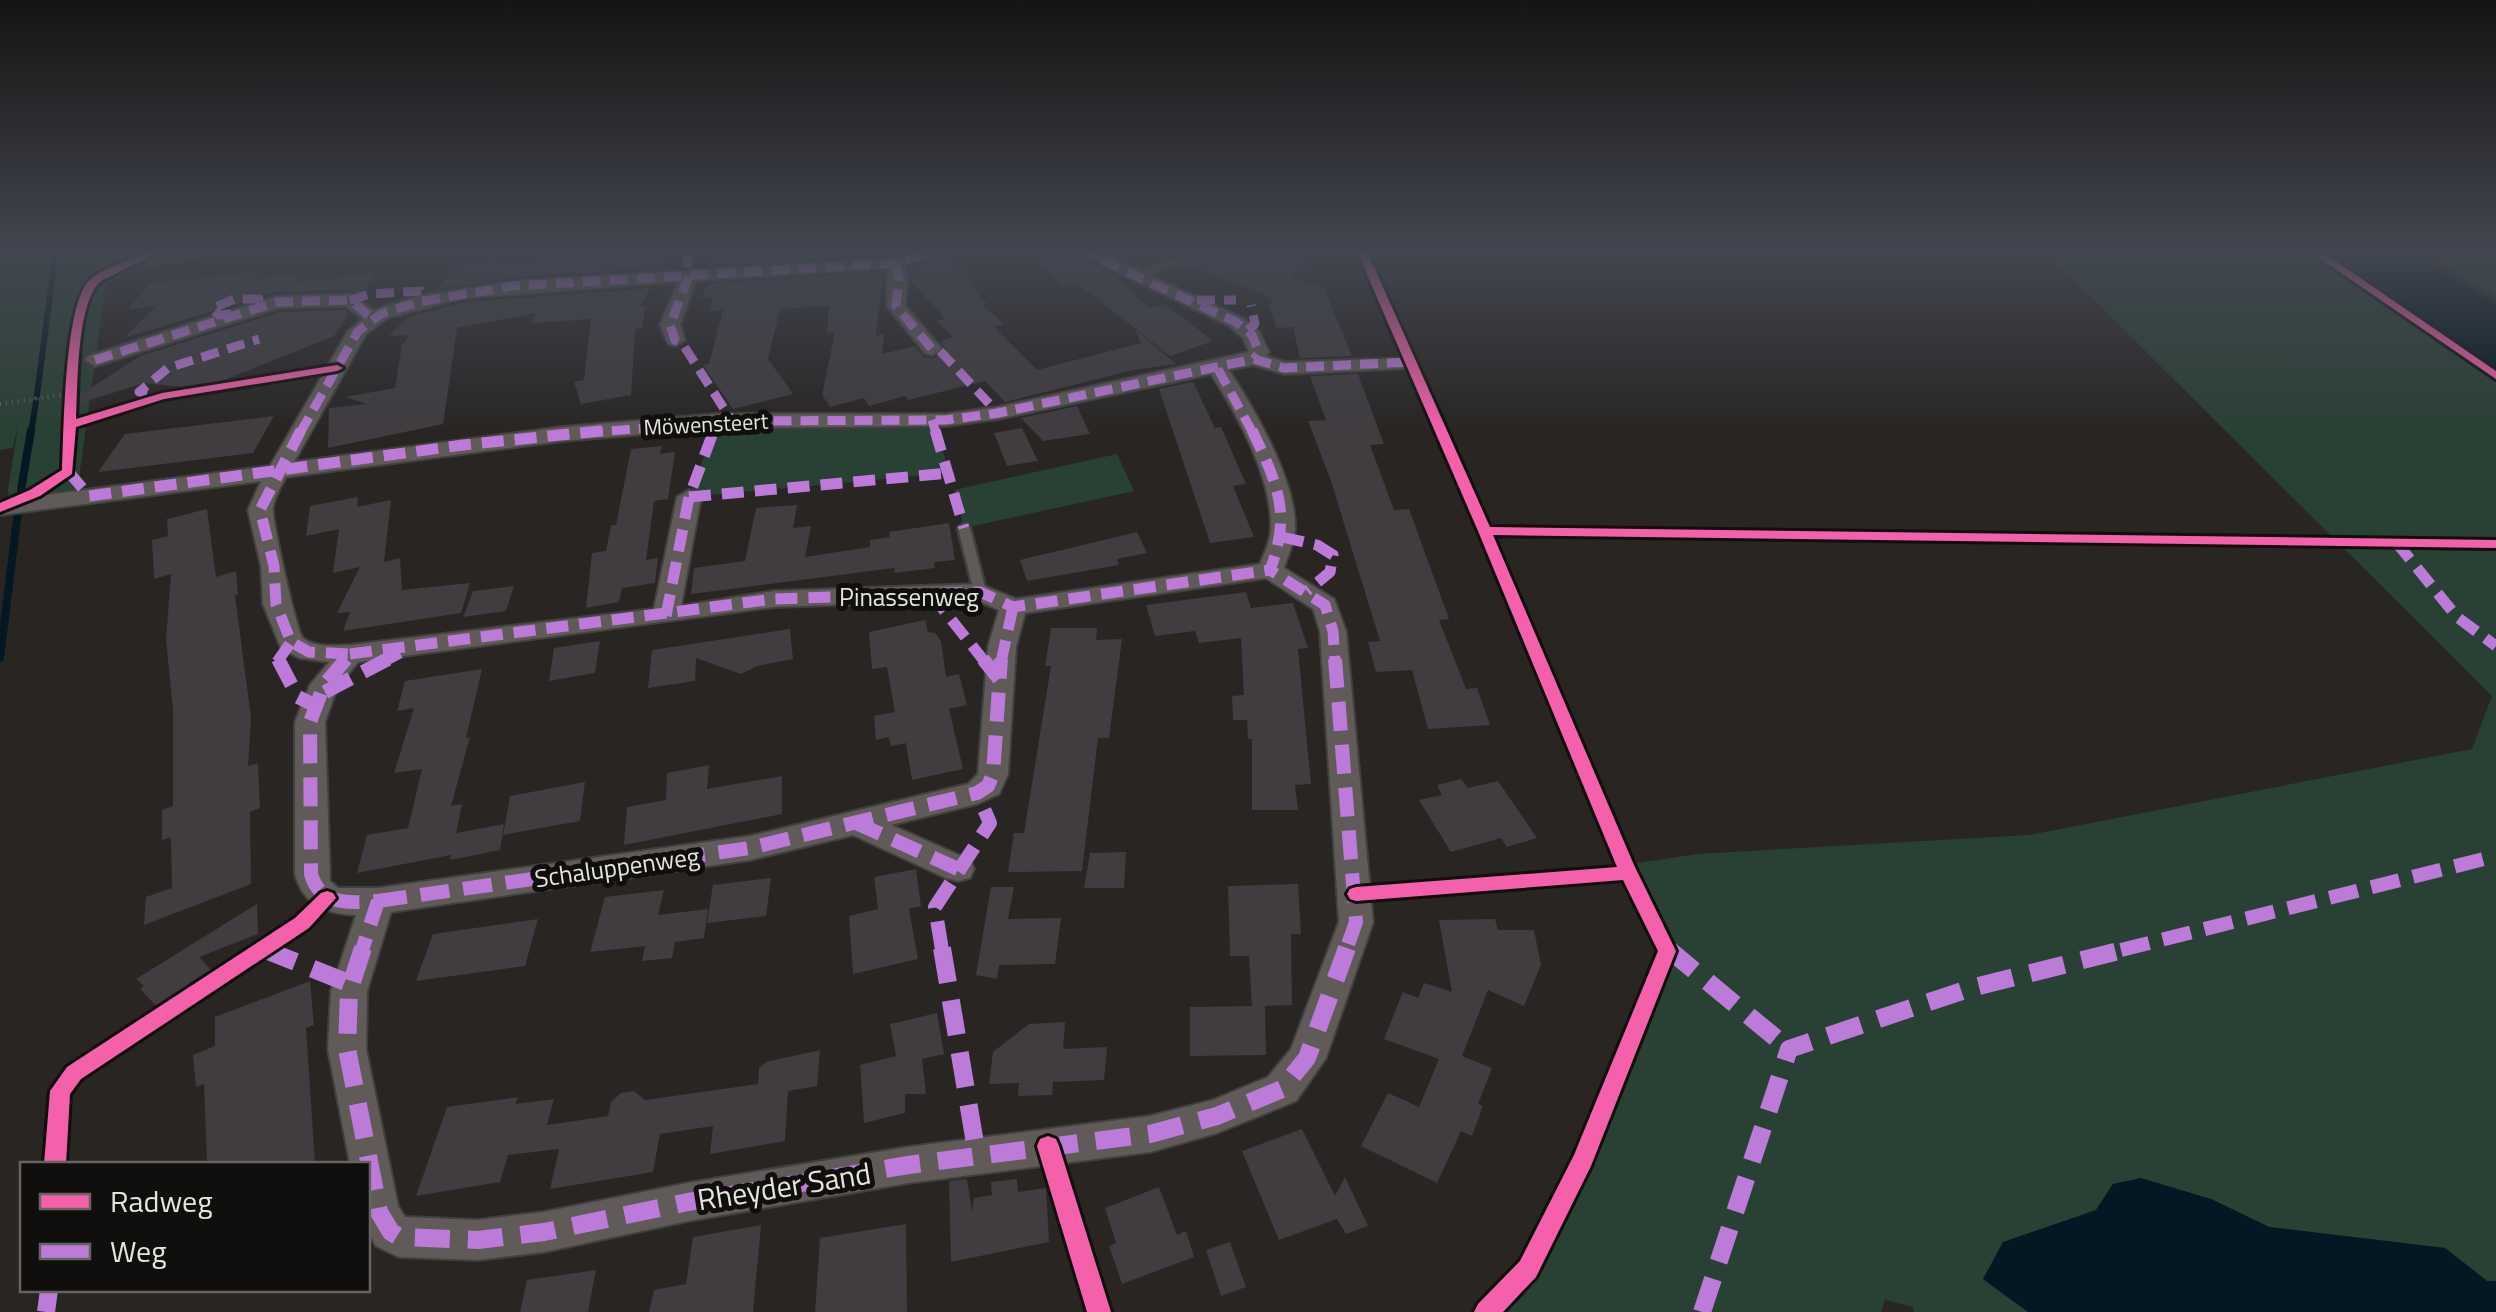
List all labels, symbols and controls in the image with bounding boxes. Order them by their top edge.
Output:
street label: Möwensteert [643,404,770,444]
street label: Pinassenweg [839,578,979,616]
street label: Schaluppenweg [532,837,702,897]
street label: Rheyder Sand [694,1150,874,1222]
legend [20,1162,370,1292]
text: Radweg [110,1178,213,1224]
text: Weg [110,1228,167,1274]

